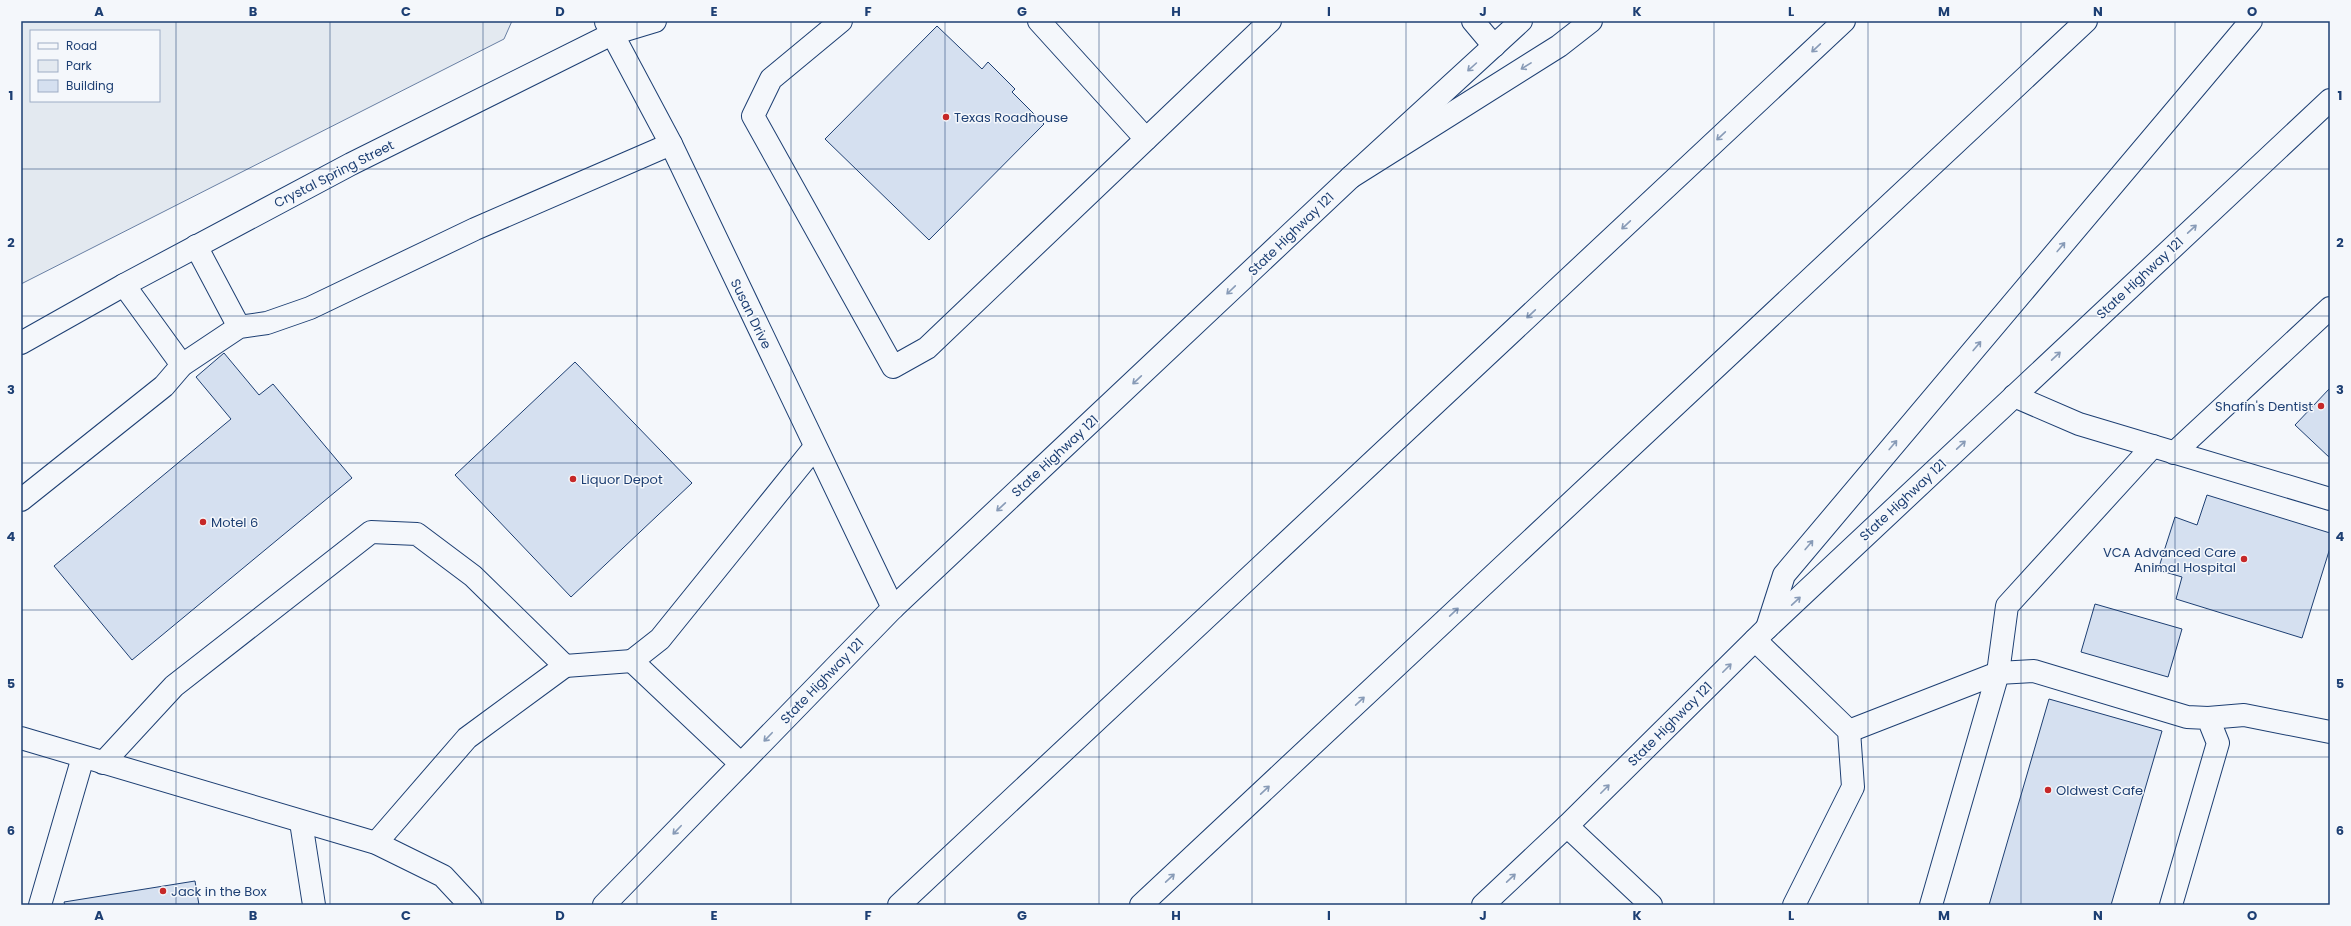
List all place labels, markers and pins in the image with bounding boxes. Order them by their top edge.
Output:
place label: Texas Roadhouse [954,108,1068,127]
marker: Texas Roadhouse [941,112,951,122]
place label: Shafin's Dentist [2215,397,2313,416]
marker: Shafin's Dentist [2316,401,2326,411]
place label: Liquor Depot [581,470,663,489]
marker: Liquor Depot [568,474,578,484]
place label: Motel 6 [211,513,258,532]
marker: Motel 6 [198,517,208,527]
place label: VCA Advanced Care Animal Hospital [2103,543,2236,577]
marker: VCA Advanced Care Animal Hospital [2239,554,2249,564]
place label: Oldwest Cafe [2056,781,2143,800]
marker: Oldwest Cafe [2043,785,2053,795]
place label: Jack in the Box [171,882,268,901]
marker: Jack in the Box [158,886,168,896]

